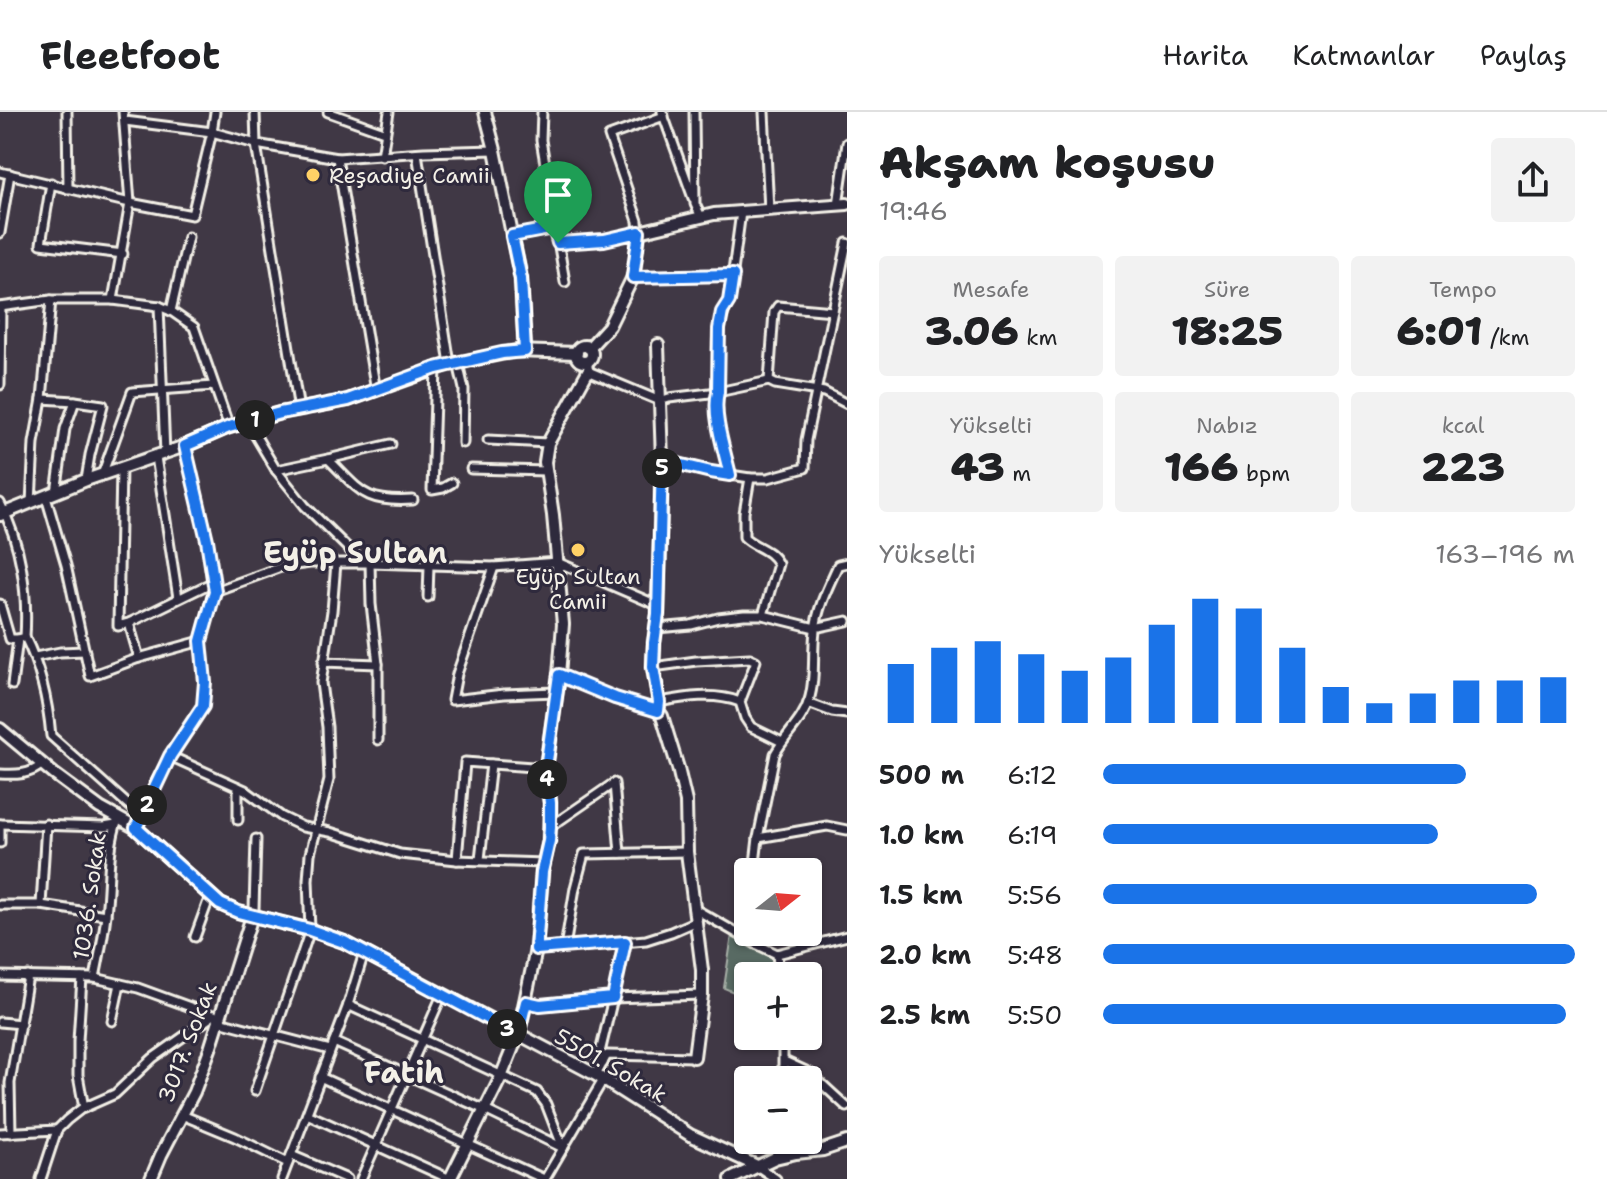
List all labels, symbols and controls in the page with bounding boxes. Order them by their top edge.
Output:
text: Fleetfoot [40,30,220,81]
text: Harita [1162,36,1248,74]
text: Katmanlar [1292,36,1436,74]
text: Paylaş [1480,36,1567,74]
text: Akşam koşusu [879,133,1216,192]
button: share [1491,138,1575,222]
place label: Reşadiye Camii [329,161,490,190]
pin [524,161,592,243]
marker: Reşadiye Camii [304,166,322,184]
icon: arrive [536,173,580,217]
text: 19:46 [879,193,948,228]
text: Mesafe [953,275,1029,304]
text: Süre [1204,275,1250,304]
text: Tempo [1429,275,1497,304]
text: 3.06 [925,304,1019,358]
text: 18:25 [1171,304,1283,358]
text: 6:01 [1396,304,1483,358]
text: km [1019,323,1057,352]
text: /km [1483,323,1530,352]
pin: 1 [235,400,275,440]
text: 1 [250,405,260,434]
text: Yükselti [950,411,1032,440]
text: Nabız [1196,411,1258,440]
text: kcal [1442,411,1484,440]
text: 43 [951,440,1005,494]
text: 166 [1164,440,1238,494]
text: 223 [1421,440,1505,494]
pin: 5 [642,448,682,488]
text: 5 [655,453,669,482]
text: m [1005,459,1031,488]
text: bpm [1238,459,1290,488]
district label: Eyüp Sultan [263,532,447,573]
text: Yükselti [879,536,976,571]
text: 163–196 m [1435,536,1575,571]
marker: Eyüp Sultan Camii [569,541,587,559]
place label: Eyüp Sultan Camii [515,562,641,616]
text: 500 m [879,757,964,792]
text: 6:12 [1007,757,1057,792]
pin: 4 [527,759,567,799]
text: 4 [539,764,555,793]
pin: 2 [127,785,167,825]
text: 2 [139,790,155,819]
text: 1.0 km [879,817,964,852]
text: 6:19 [1007,817,1058,852]
street label: 1036. Sokak [66,830,113,962]
north arrow [734,858,822,946]
map controls [734,858,822,1154]
text: 1.5 km [879,877,963,912]
text: 5:56 [1007,877,1062,912]
text: 2.0 km [879,937,971,972]
text: 5:48 [1007,937,1063,972]
button: + [734,962,822,1050]
street label: 3017. Sokak [151,978,224,1107]
text: 2.5 km [879,997,970,1032]
text: 5:50 [1007,997,1062,1032]
pin: 3 [487,1009,527,1049]
text: 3 [499,1014,515,1043]
street label: 5501. Sokak [549,1022,672,1109]
district label: Fatih [364,1052,444,1093]
button: − [734,1066,822,1154]

